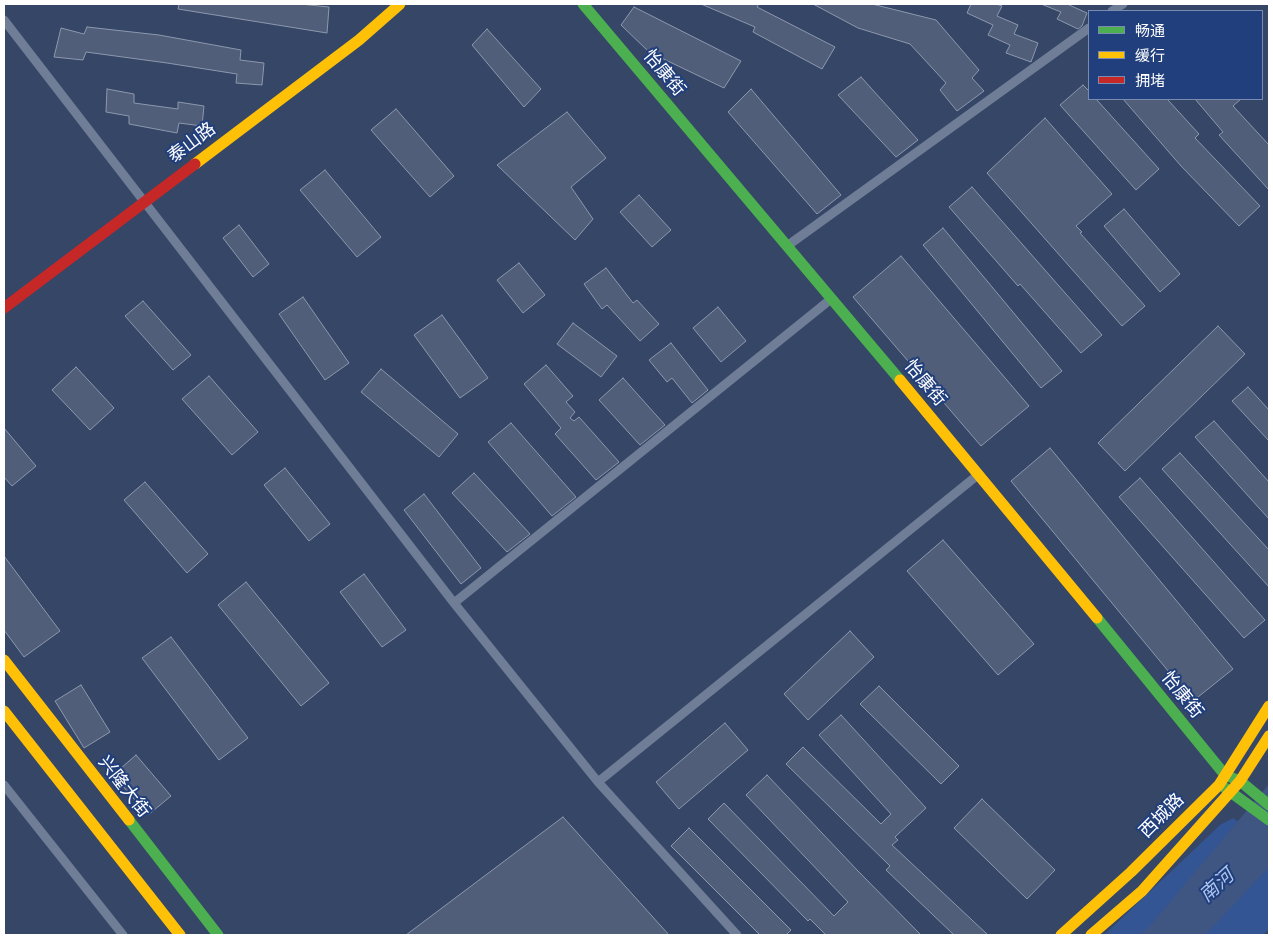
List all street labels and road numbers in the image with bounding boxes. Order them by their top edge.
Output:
street label: 怡康街 [638,45,690,101]
street label: 泰山路 [164,118,220,168]
street label: 怡康街 [899,355,951,411]
street label: 怡康街 [1157,667,1207,723]
street label: 兴隆大街 [93,752,155,822]
street label: 西城路 [1135,789,1189,843]

